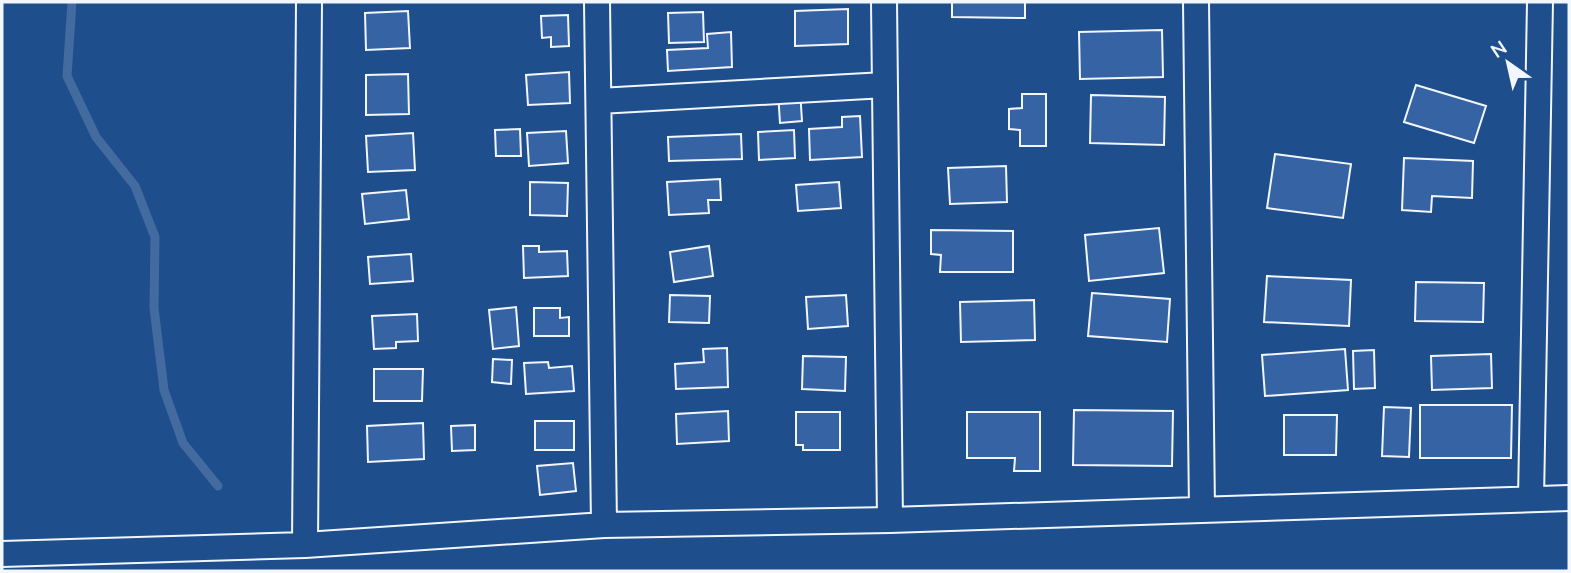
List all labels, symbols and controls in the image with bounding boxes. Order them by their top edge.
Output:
north arrow [1473,28,1543,98]
text: N [1486,35,1511,63]

